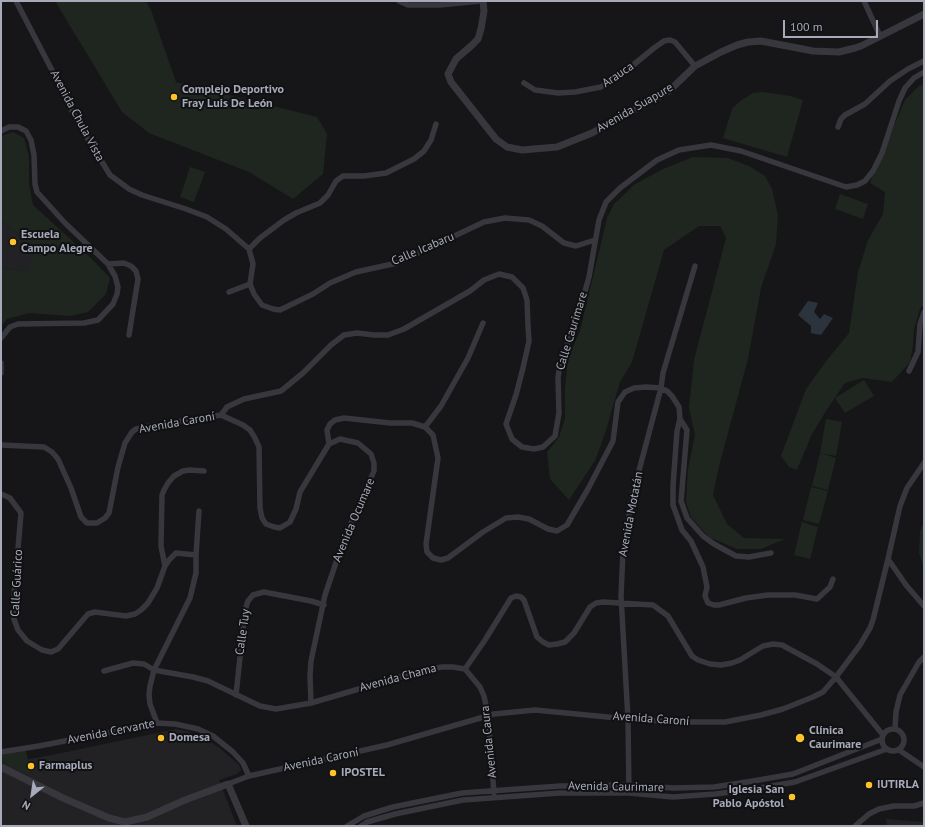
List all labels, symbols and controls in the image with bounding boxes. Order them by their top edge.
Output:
scale bar [785,12,880,38]
text: 100 m [790,19,823,34]
street label: Arauca [600,59,636,91]
street label: Avenida Chula Vista [47,68,107,164]
street label: Avenida Suapure [594,80,676,136]
place label: Complejo Deportivo Fray Luis De León [182,83,284,111]
marker: Complejo Deportivo Fray Luis De León [169,92,179,102]
place label: Escuela Campo Alegre [21,228,93,256]
street label: Calle Icabaru [389,229,457,269]
marker: Escuela Campo Alegre [8,237,18,247]
street label: Calle Caurimare [553,290,591,372]
street label: Avenida Caroní [138,409,216,437]
street label: Avenida Motatán [616,470,646,558]
street label: Avenida Ocumare [330,476,378,564]
street label: Calle Guárico [8,549,26,617]
street label: Calle Tuy [233,608,253,656]
street label: Avenida Chama [358,661,438,695]
street label: Avenida Caura [478,705,500,779]
street label: Avenida Caroní [612,709,690,729]
street label: Avenida Cervante [66,716,156,748]
place label: Clínica Caurimare [809,724,861,752]
place label: Domesa [169,731,210,745]
marker: Clínica Caurimare [794,732,806,744]
marker: Domesa [156,733,166,743]
street label: Avenida Caroní [282,745,360,775]
place label: Farmaplus [39,759,92,773]
marker: Farmaplus [26,761,36,771]
place label: IPOSTEL [341,766,385,780]
marker: IPOSTEL [328,768,338,778]
north arrow [12,775,52,815]
place label: IUTIRLA [877,778,919,792]
street label: Avenida Caurimare [568,779,664,795]
marker: IUTIRLA [864,780,874,790]
place label: Iglesia San Pablo Apóstol [713,783,784,811]
marker: Iglesia San Pablo Apóstol [787,792,797,802]
text: N [19,798,33,813]

